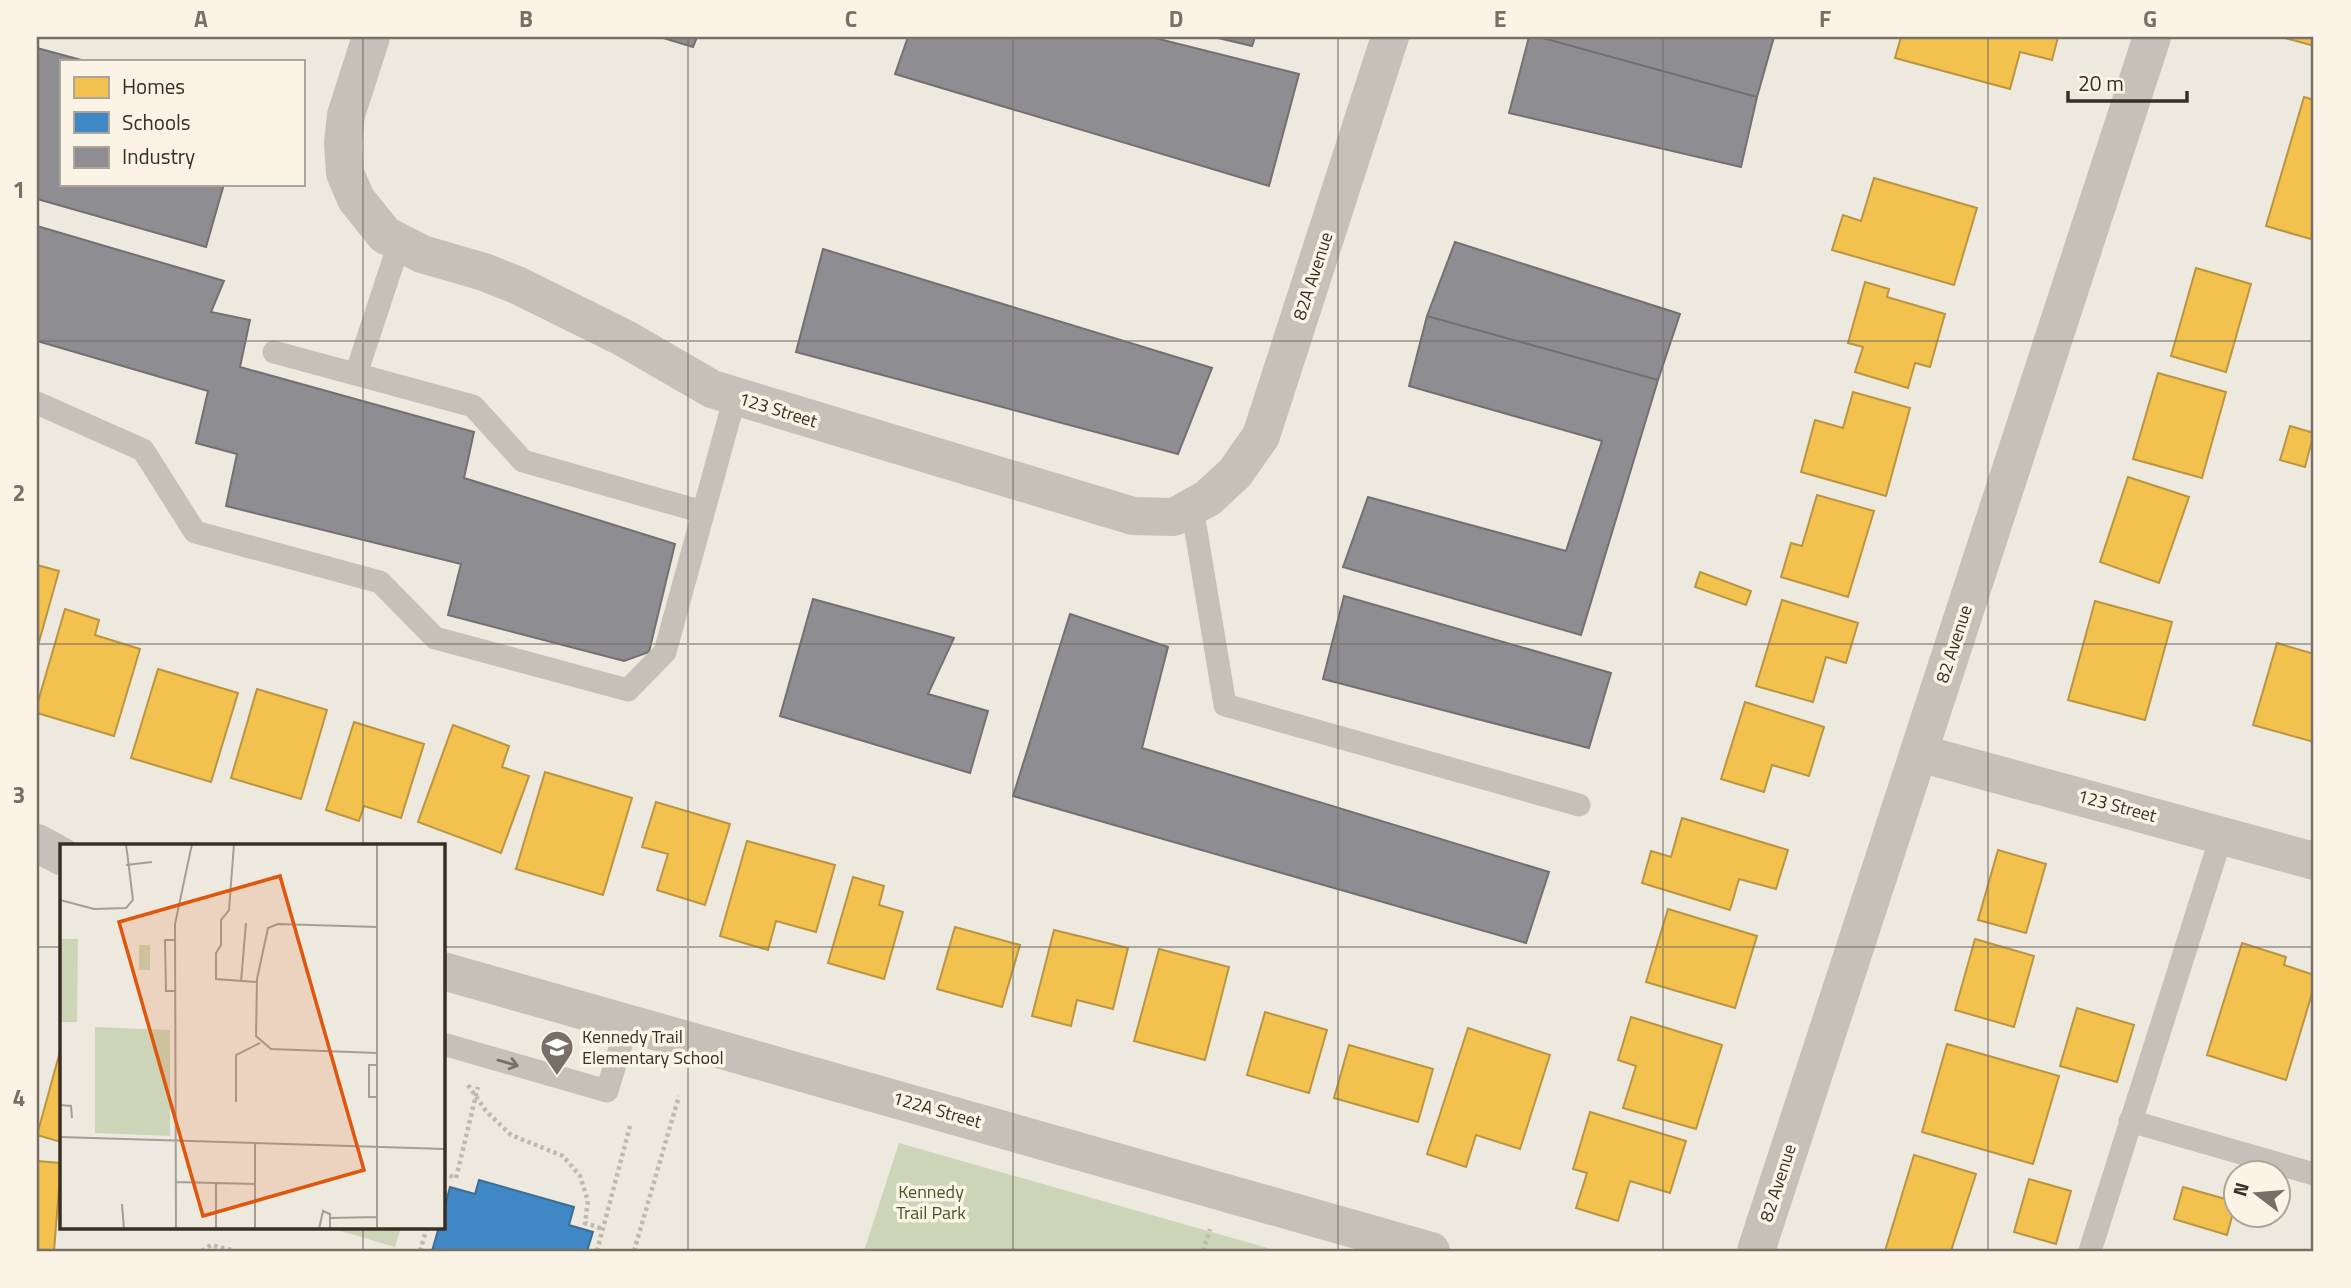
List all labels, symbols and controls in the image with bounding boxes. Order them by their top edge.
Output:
text: A [194,1,208,36]
text: B [519,1,533,36]
text: C [845,1,857,36]
text: D [1169,1,1183,36]
text: E [1494,1,1506,36]
text: F [1819,1,1831,36]
text: G [2143,1,2157,36]
legend [60,60,304,186]
scale bar [2068,60,2186,104]
text: 20 m [2078,67,2124,99]
text: Homes [122,70,185,102]
text: Schools [122,106,191,138]
text: Industry [122,140,195,172]
text: 1 [13,172,25,207]
street label: 82A Avenue [1286,228,1339,323]
street label: 123 Street [736,385,821,434]
text: 2 [13,475,25,510]
street label: 82 Avenue [1928,601,1979,686]
text: 3 [13,777,25,812]
street label: 123 Street [2075,782,2160,829]
inset map [60,844,444,1228]
place label: Kennedy Trail Elementary School [582,1023,724,1071]
school or university icon: Kennedy Trail Elementary School [538,1028,576,1077]
one-way arrow [497,1057,519,1070]
text: 4 [13,1080,25,1115]
street label: 122A Street [890,1084,985,1135]
street label: 82 Avenue [1752,1140,1803,1225]
north arrow [2222,1158,2292,1228]
park label: Kennedy Trail Park [896,1178,966,1226]
text: N [2224,1179,2256,1200]

